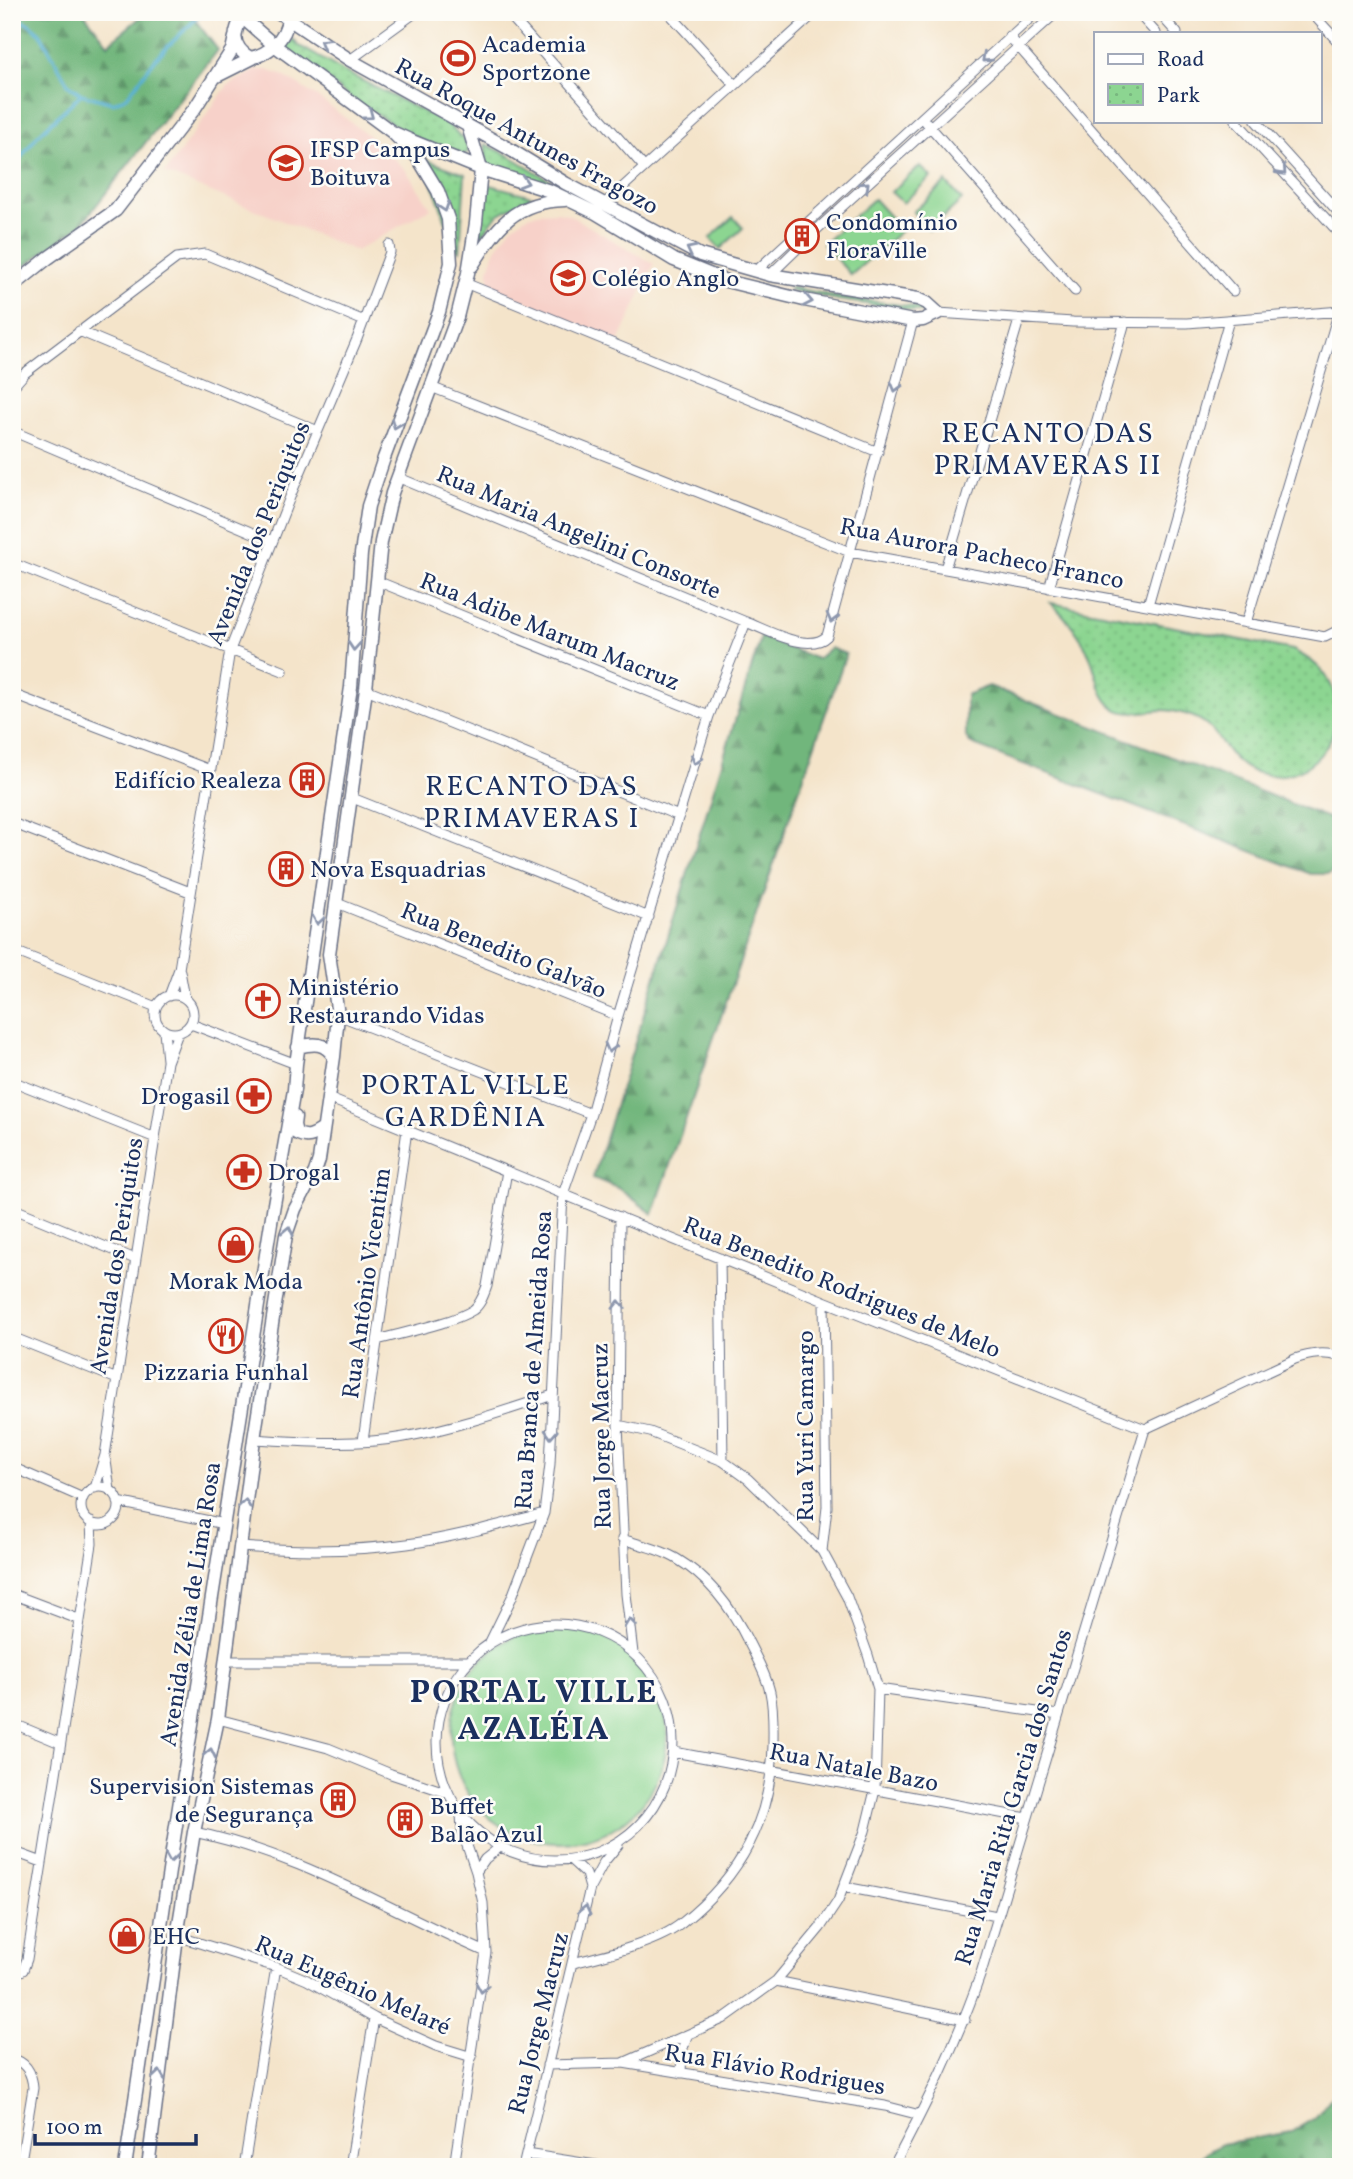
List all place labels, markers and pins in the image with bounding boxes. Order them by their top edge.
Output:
place label: Academia Sportzone [482,29,591,91]
sports icon: Academia Sportzone [439,39,477,77]
place label: IFSP Campus Boituva [310,134,450,196]
school or university icon: IFSP Campus Boituva [267,144,305,182]
place label: Condomínio FloraVille [826,207,958,269]
building icon: Condomínio FloraVille [783,217,821,255]
school or university icon: Colégio Anglo [549,259,587,297]
place label: Colégio Anglo [592,263,739,297]
building icon: Edifício Realeza [288,761,326,799]
place label: Edifício Realeza [114,765,282,799]
building icon: Nova Esquadrias [267,850,305,888]
place label: Nova Esquadrias [310,854,486,888]
place label: Ministério Restaurando Vidas [288,972,484,1034]
church icon: Ministério Restaurando Vidas [244,982,282,1020]
pharmacy icon: Drogasil [235,1077,273,1115]
place label: Drogasil [141,1081,230,1115]
pharmacy icon: Drogal [225,1153,263,1191]
place label: Drogal [268,1157,340,1191]
shop icon: Morak Moda [217,1226,255,1264]
place label: Morak Moda [169,1266,303,1300]
restaurant icon: Pizzaria Funhal [207,1317,245,1355]
place label: Pizzaria Funhal [143,1357,309,1391]
place label: Supervision Sistemas de Segurança [89,1771,314,1833]
building icon: Supervision Sistemas de Segurança [319,1781,357,1819]
place label: Buffet Balão Azul [430,1791,543,1853]
building icon: Buffet Balão Azul [386,1801,424,1839]
shop icon: EHC [108,1917,146,1955]
place label: EHC [152,1921,200,1955]

